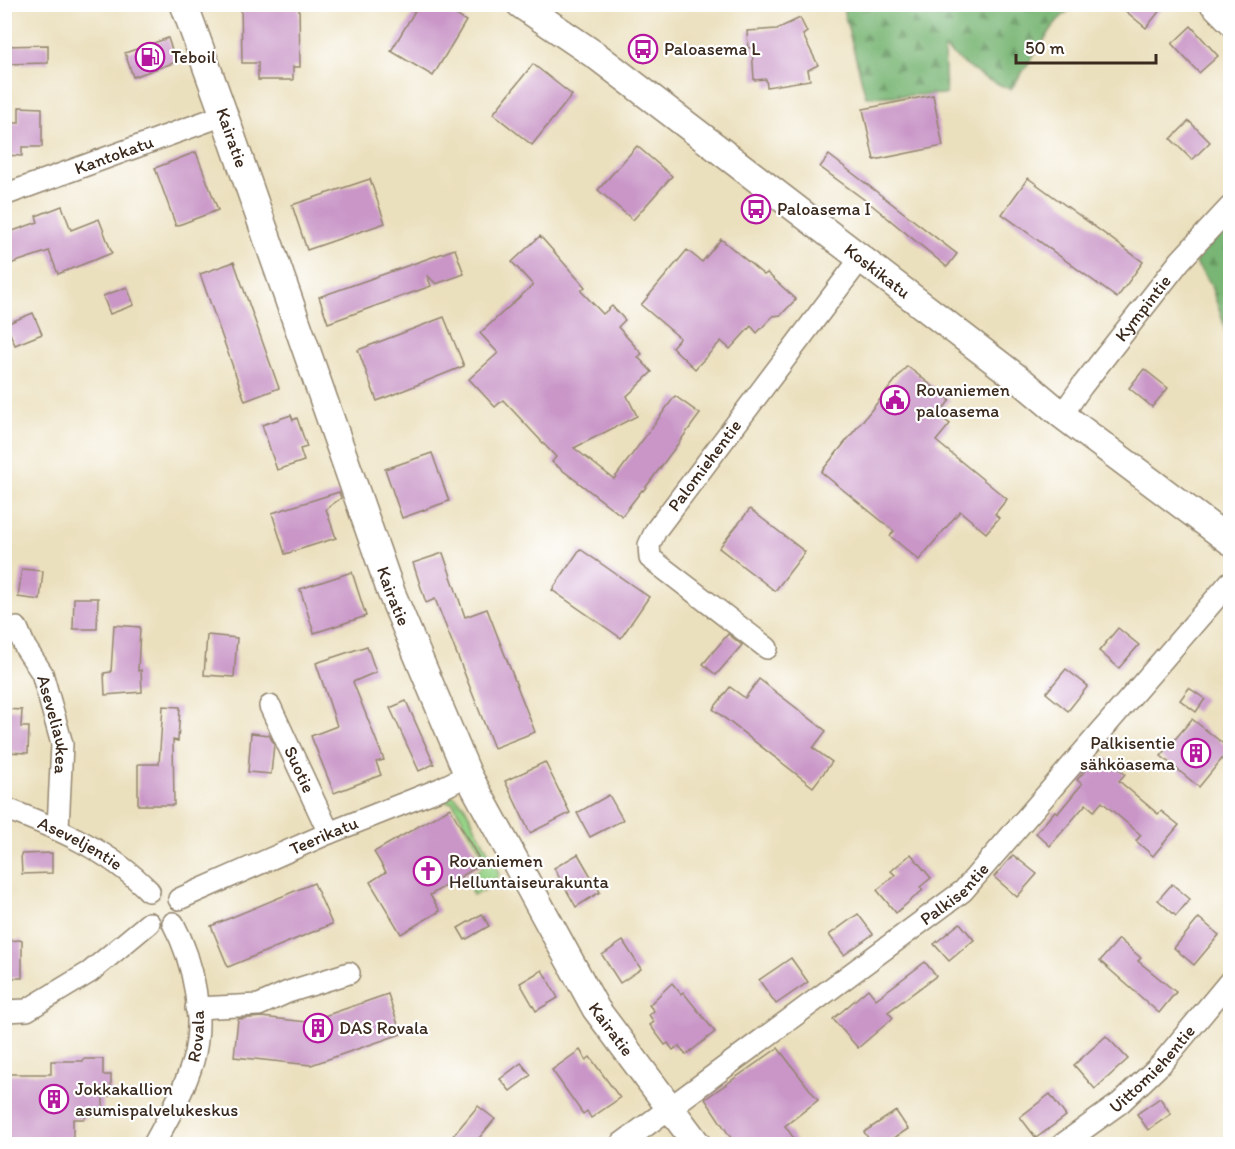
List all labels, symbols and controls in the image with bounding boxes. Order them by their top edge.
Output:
scale bar [1016,27,1156,65]
bus stop icon: Paloasema L [627,33,659,65]
text: 50 m [1025,37,1065,59]
place label: Paloasema L [664,38,760,60]
fuel station icon: Teboil [134,41,166,73]
place label: Teboil [171,46,216,68]
street label: Kairatie [211,105,253,171]
street label: Kantokatu [71,131,156,179]
bus stop icon: Paloasema I [740,193,772,225]
place label: Paloasema I [777,198,871,220]
street label: Koskikatu [840,238,915,303]
street label: Kympintie [1110,271,1176,346]
place label: Rovaniemen paloasema [916,379,1010,422]
public building icon: Rovaniemen paloasema [879,384,911,416]
street label: Palomiehentie [663,415,746,516]
street label: Kairatie [372,564,415,629]
street label: Aseveliaukea [32,673,73,775]
place label: Palkisentie sähköasema [1080,732,1176,775]
building icon: Palkisentie sähköasema [1180,737,1212,769]
street label: Suotie [279,743,320,796]
street label: Aseveljentie [35,812,127,875]
street label: Teerikatu [286,812,361,860]
place label: Rovaniemen Helluntaiseurakunta [449,850,610,893]
church icon: Rovaniemen Helluntaiseurakunta [412,855,444,887]
street label: Palkisentie [916,858,994,930]
street label: Kairatie [584,998,639,1061]
street label: Rovala [182,1009,209,1064]
building icon: DAS Rovala [302,1012,334,1044]
place label: DAS Rovala [339,1017,429,1039]
street label: Uittomiehentie [1105,1020,1200,1118]
place label: Jokkakallion asumispalvelukeskus [75,1078,238,1121]
building icon: Jokkakallion asumispalvelukeskus [38,1083,70,1115]

